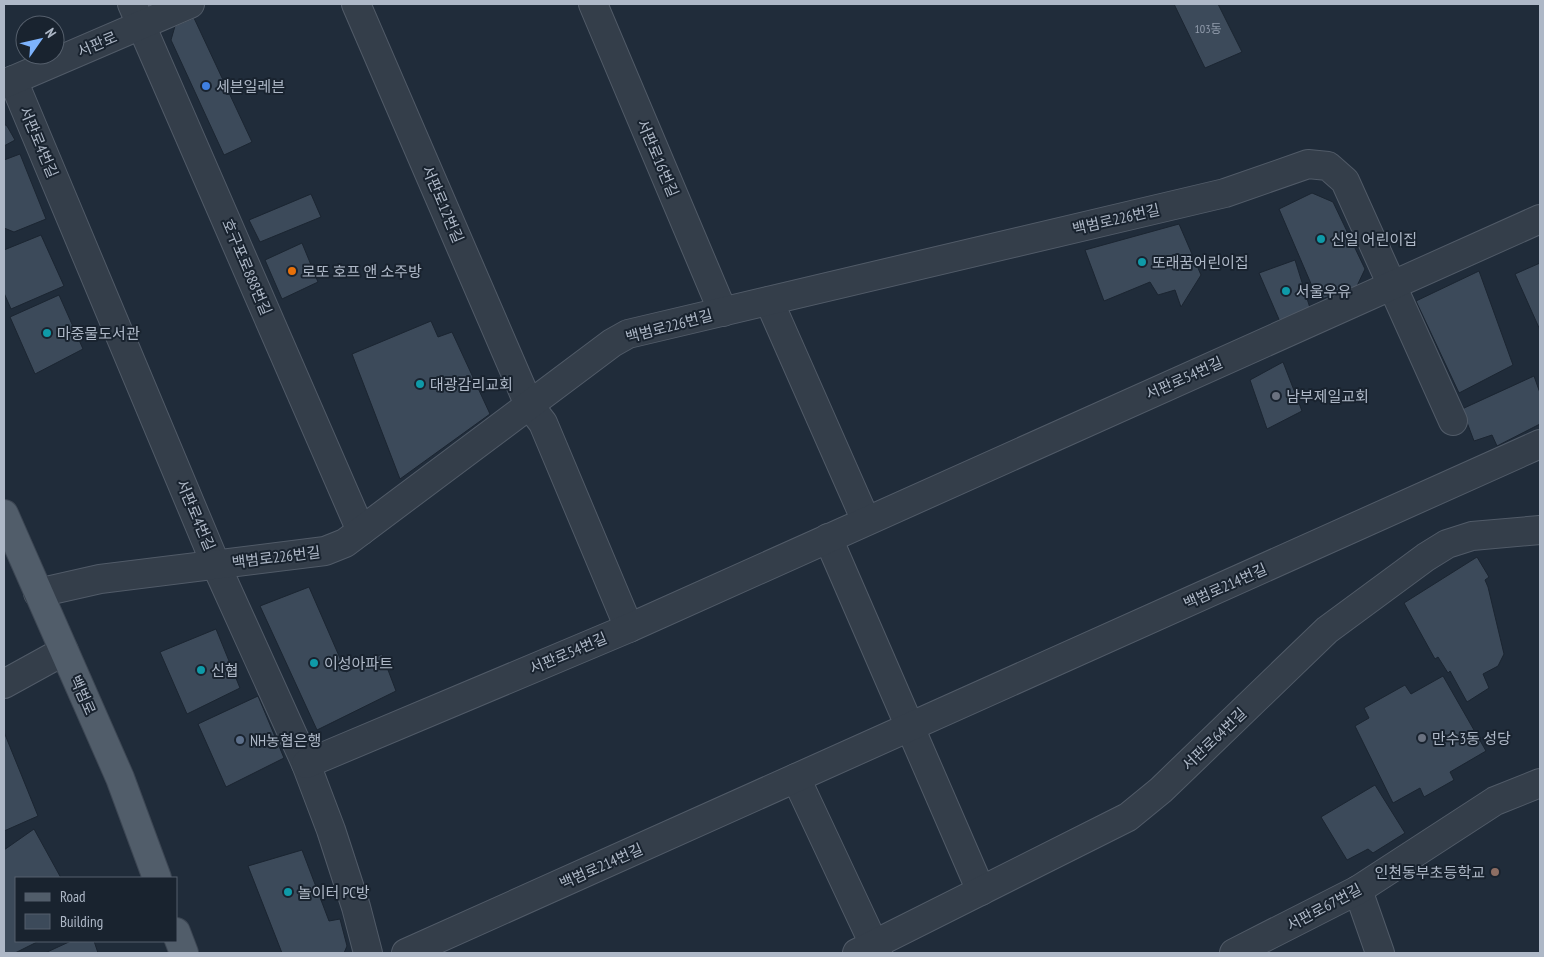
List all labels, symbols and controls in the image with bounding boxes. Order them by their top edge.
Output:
north arrow [15,15,65,65]
house number: 103동 [1194,21,1222,36]
text: N [41,25,60,41]
street label: 서판로 [74,27,120,61]
place label: 세븐일레븐 [216,77,285,96]
marker: 세븐일레븐 [200,80,212,92]
street label: 서판로4번길 [15,103,63,181]
street label: 서판로16번길 [633,116,683,200]
street label: 서판로12번길 [418,162,468,246]
street label: 백범로226번길 [1070,200,1162,238]
street label: 호구포로888번길 [218,216,276,318]
place label: 신일 어린이집 [1331,230,1417,249]
marker: 신일 어린이집 [1315,233,1327,245]
place label: 또래꿈어린이집 [1152,253,1249,272]
marker: 또래꿈어린이집 [1136,256,1148,268]
place label: 로또 호프 앤 소주방 [302,262,422,281]
marker: 로또 호프 앤 소주방 [286,265,298,277]
place label: 서울우유 [1296,282,1351,301]
marker: 서울우유 [1280,285,1292,297]
street label: 백범로226번길 [623,305,715,347]
place label: 마중물도서관 [57,324,140,343]
marker: 마중물도서관 [41,327,53,339]
street label: 서판로54번길 [1142,353,1226,403]
place label: 대광감리교회 [430,375,513,394]
marker: 대광감리교회 [414,378,426,390]
place label: 남부제일교회 [1286,387,1369,406]
marker: 남부제일교회 [1270,390,1282,402]
street label: 서판로4번길 [172,476,220,554]
street label: 백범로226번길 [231,542,321,572]
street label: 백범로214번길 [1180,559,1270,613]
street label: 서판로54번길 [526,628,610,678]
place label: 이성아파트 [324,654,393,673]
marker: 이성아파트 [308,657,320,669]
place label: 신협 [211,661,239,680]
marker: 신협 [195,664,207,676]
street label: 백범로 [66,672,100,718]
street label: 서판로64번길 [1178,704,1250,774]
place label: 만수3동 성당 [1432,729,1511,748]
place label: NH농협은행 [250,731,321,750]
marker: 만수3동 성당 [1416,732,1428,744]
marker: NH농협은행 [234,734,246,746]
street label: 백범로214번길 [556,839,646,893]
place label: 인천동부초등학교 [1375,863,1485,882]
marker: 인천동부초등학교 [1489,866,1501,878]
legend [15,877,178,942]
street label: 서판로67번길 [1283,879,1365,935]
place label: 놀이터 PC방 [298,883,370,902]
marker: 놀이터 PC방 [282,886,294,898]
text: Road [60,887,86,906]
text: Building [60,912,103,931]

